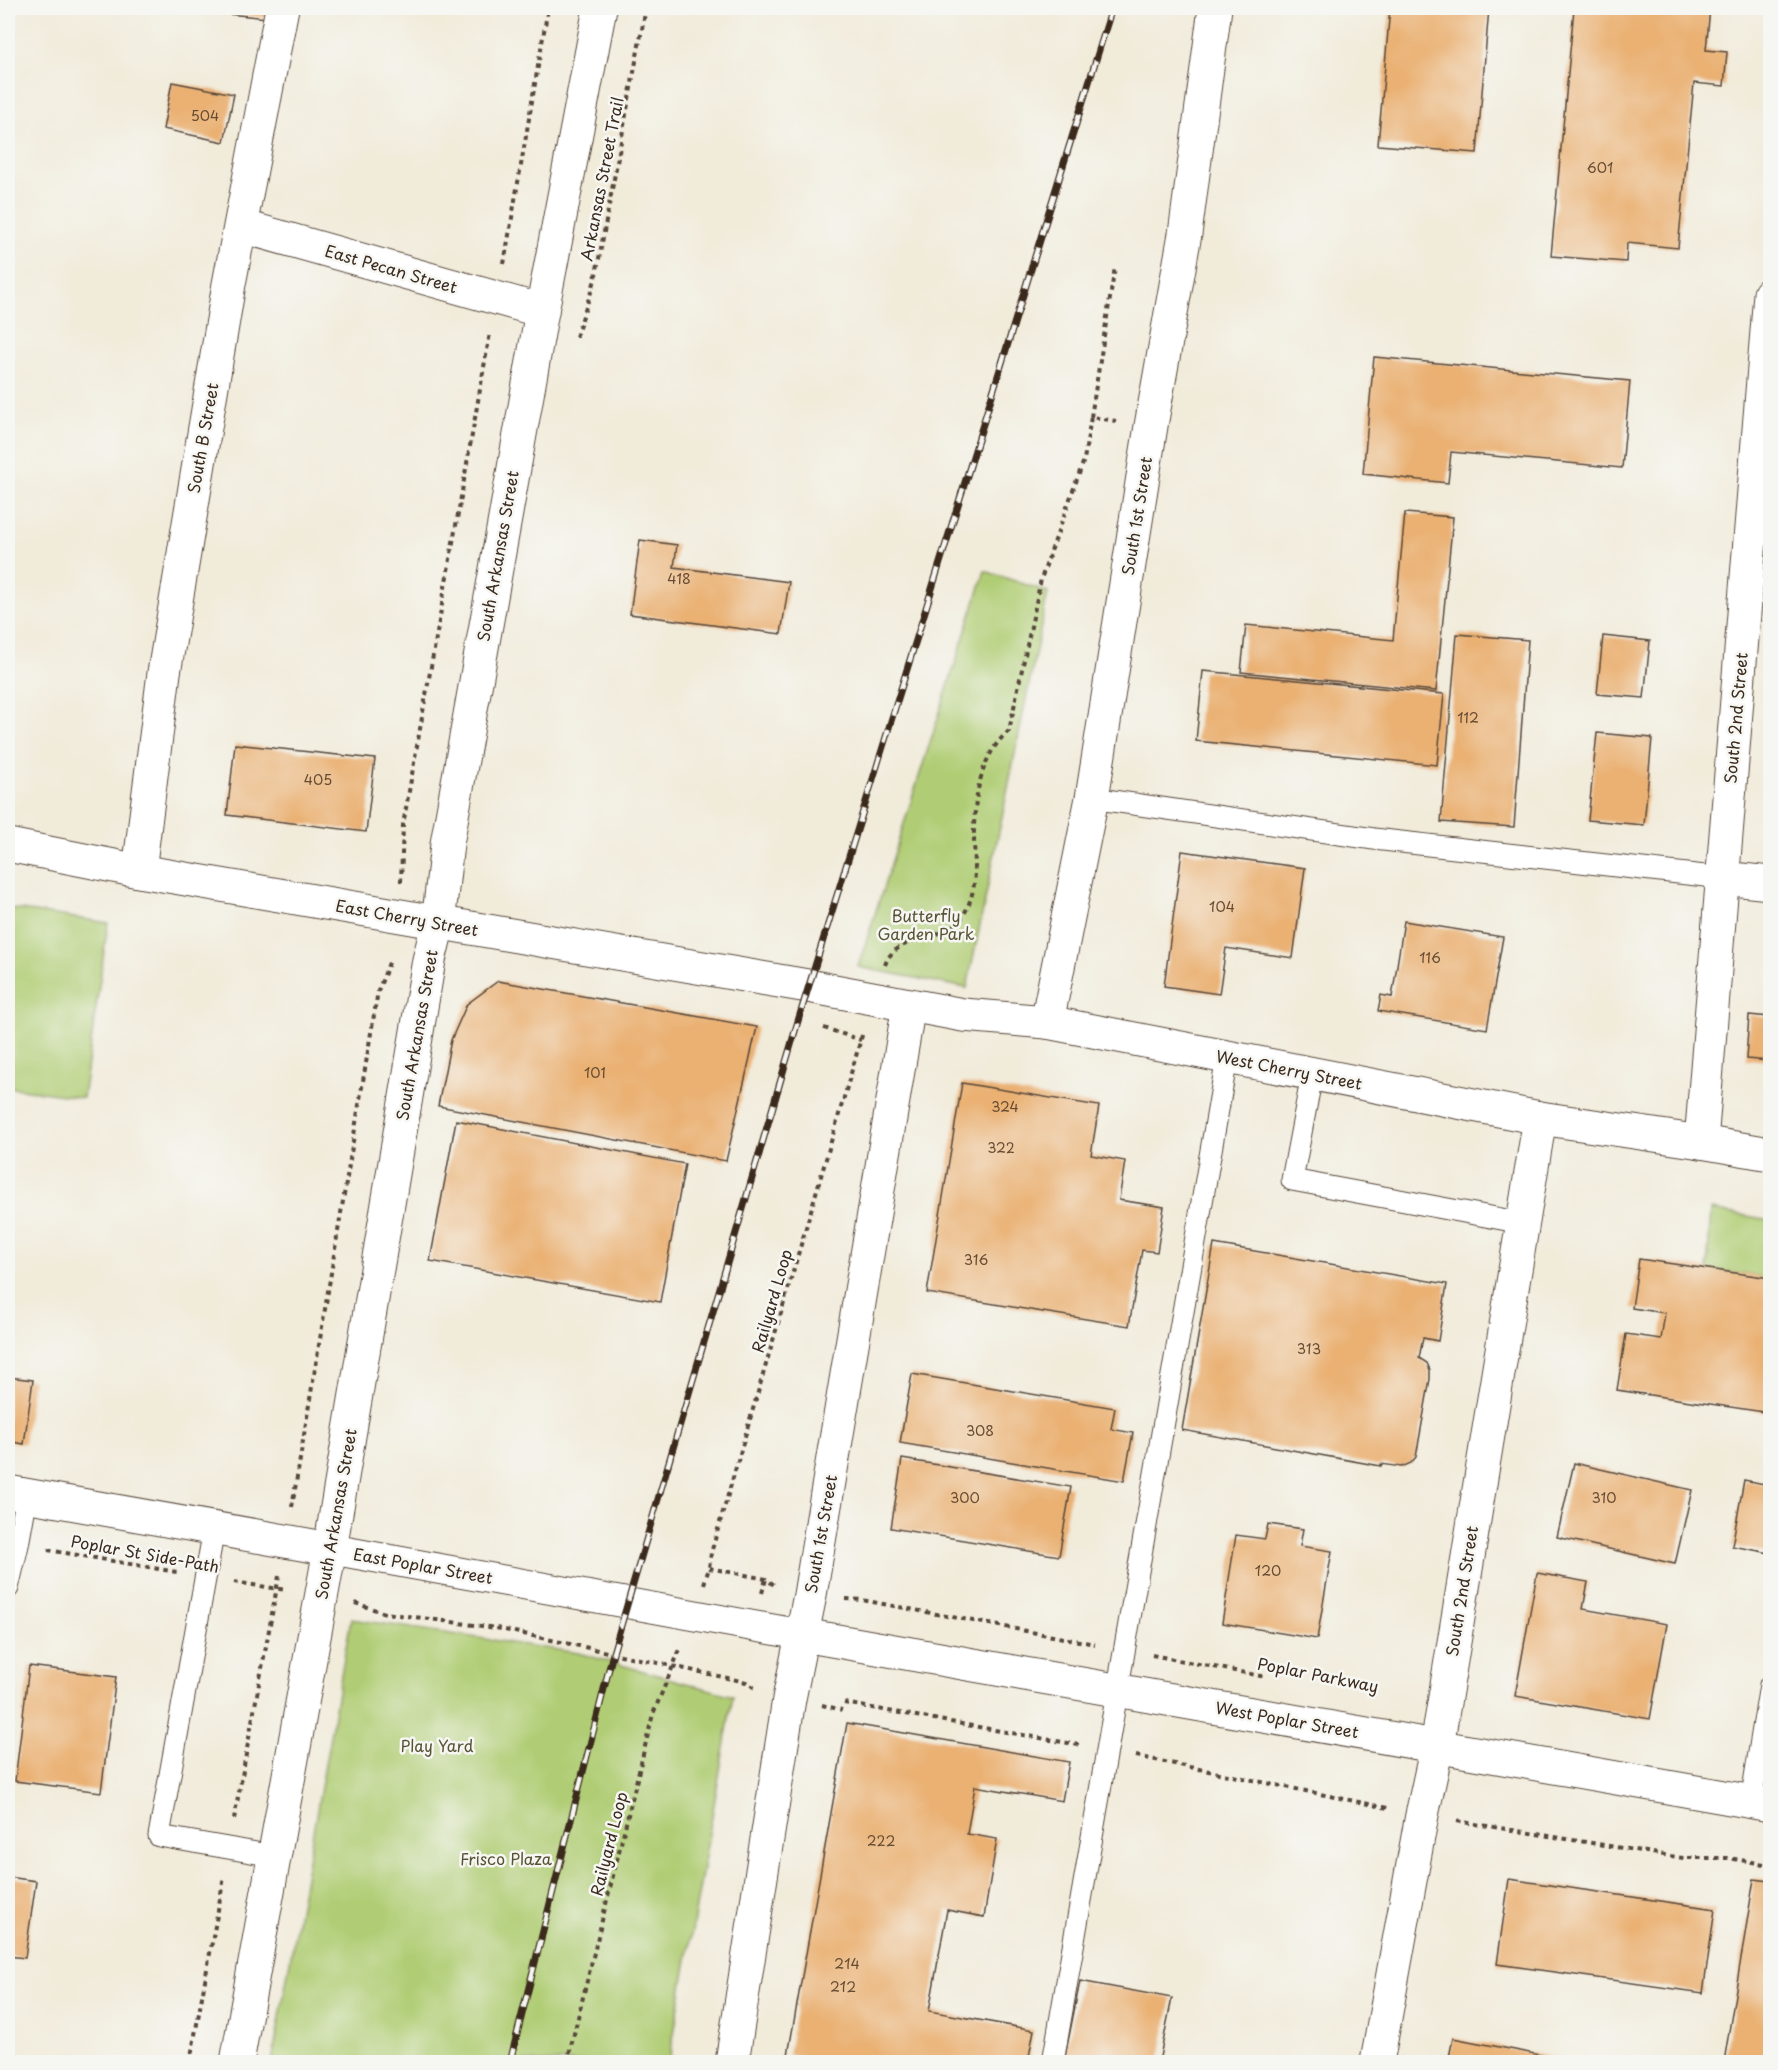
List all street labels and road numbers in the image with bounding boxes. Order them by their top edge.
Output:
street label: Arkansas Street Trail [573,95,629,263]
street label: East Pecan Street [322,238,461,299]
street label: South B Street [181,380,224,495]
street label: South 1st Street [1115,454,1157,577]
street label: South Arkansas Street [470,468,524,643]
street label: South 2nd Street [1717,651,1753,785]
street label: East Cherry Street [334,893,481,941]
street label: South Arkansas Street [389,947,443,1122]
street label: West Cherry Street [1214,1043,1365,1095]
street label: Railyard Loop [745,1246,797,1355]
street label: South Arkansas Street [308,1426,362,1601]
street label: South 1st Street [798,1472,842,1595]
street label: South 2nd Street [1439,1524,1483,1658]
street label: Poplar St Side-Path [69,1528,221,1578]
street label: East Poplar Street [352,1541,495,1589]
street label: Poplar Parkway [1256,1651,1381,1698]
street label: West Poplar Street [1214,1695,1361,1744]
street label: Railyard Loop [583,1789,633,1898]

